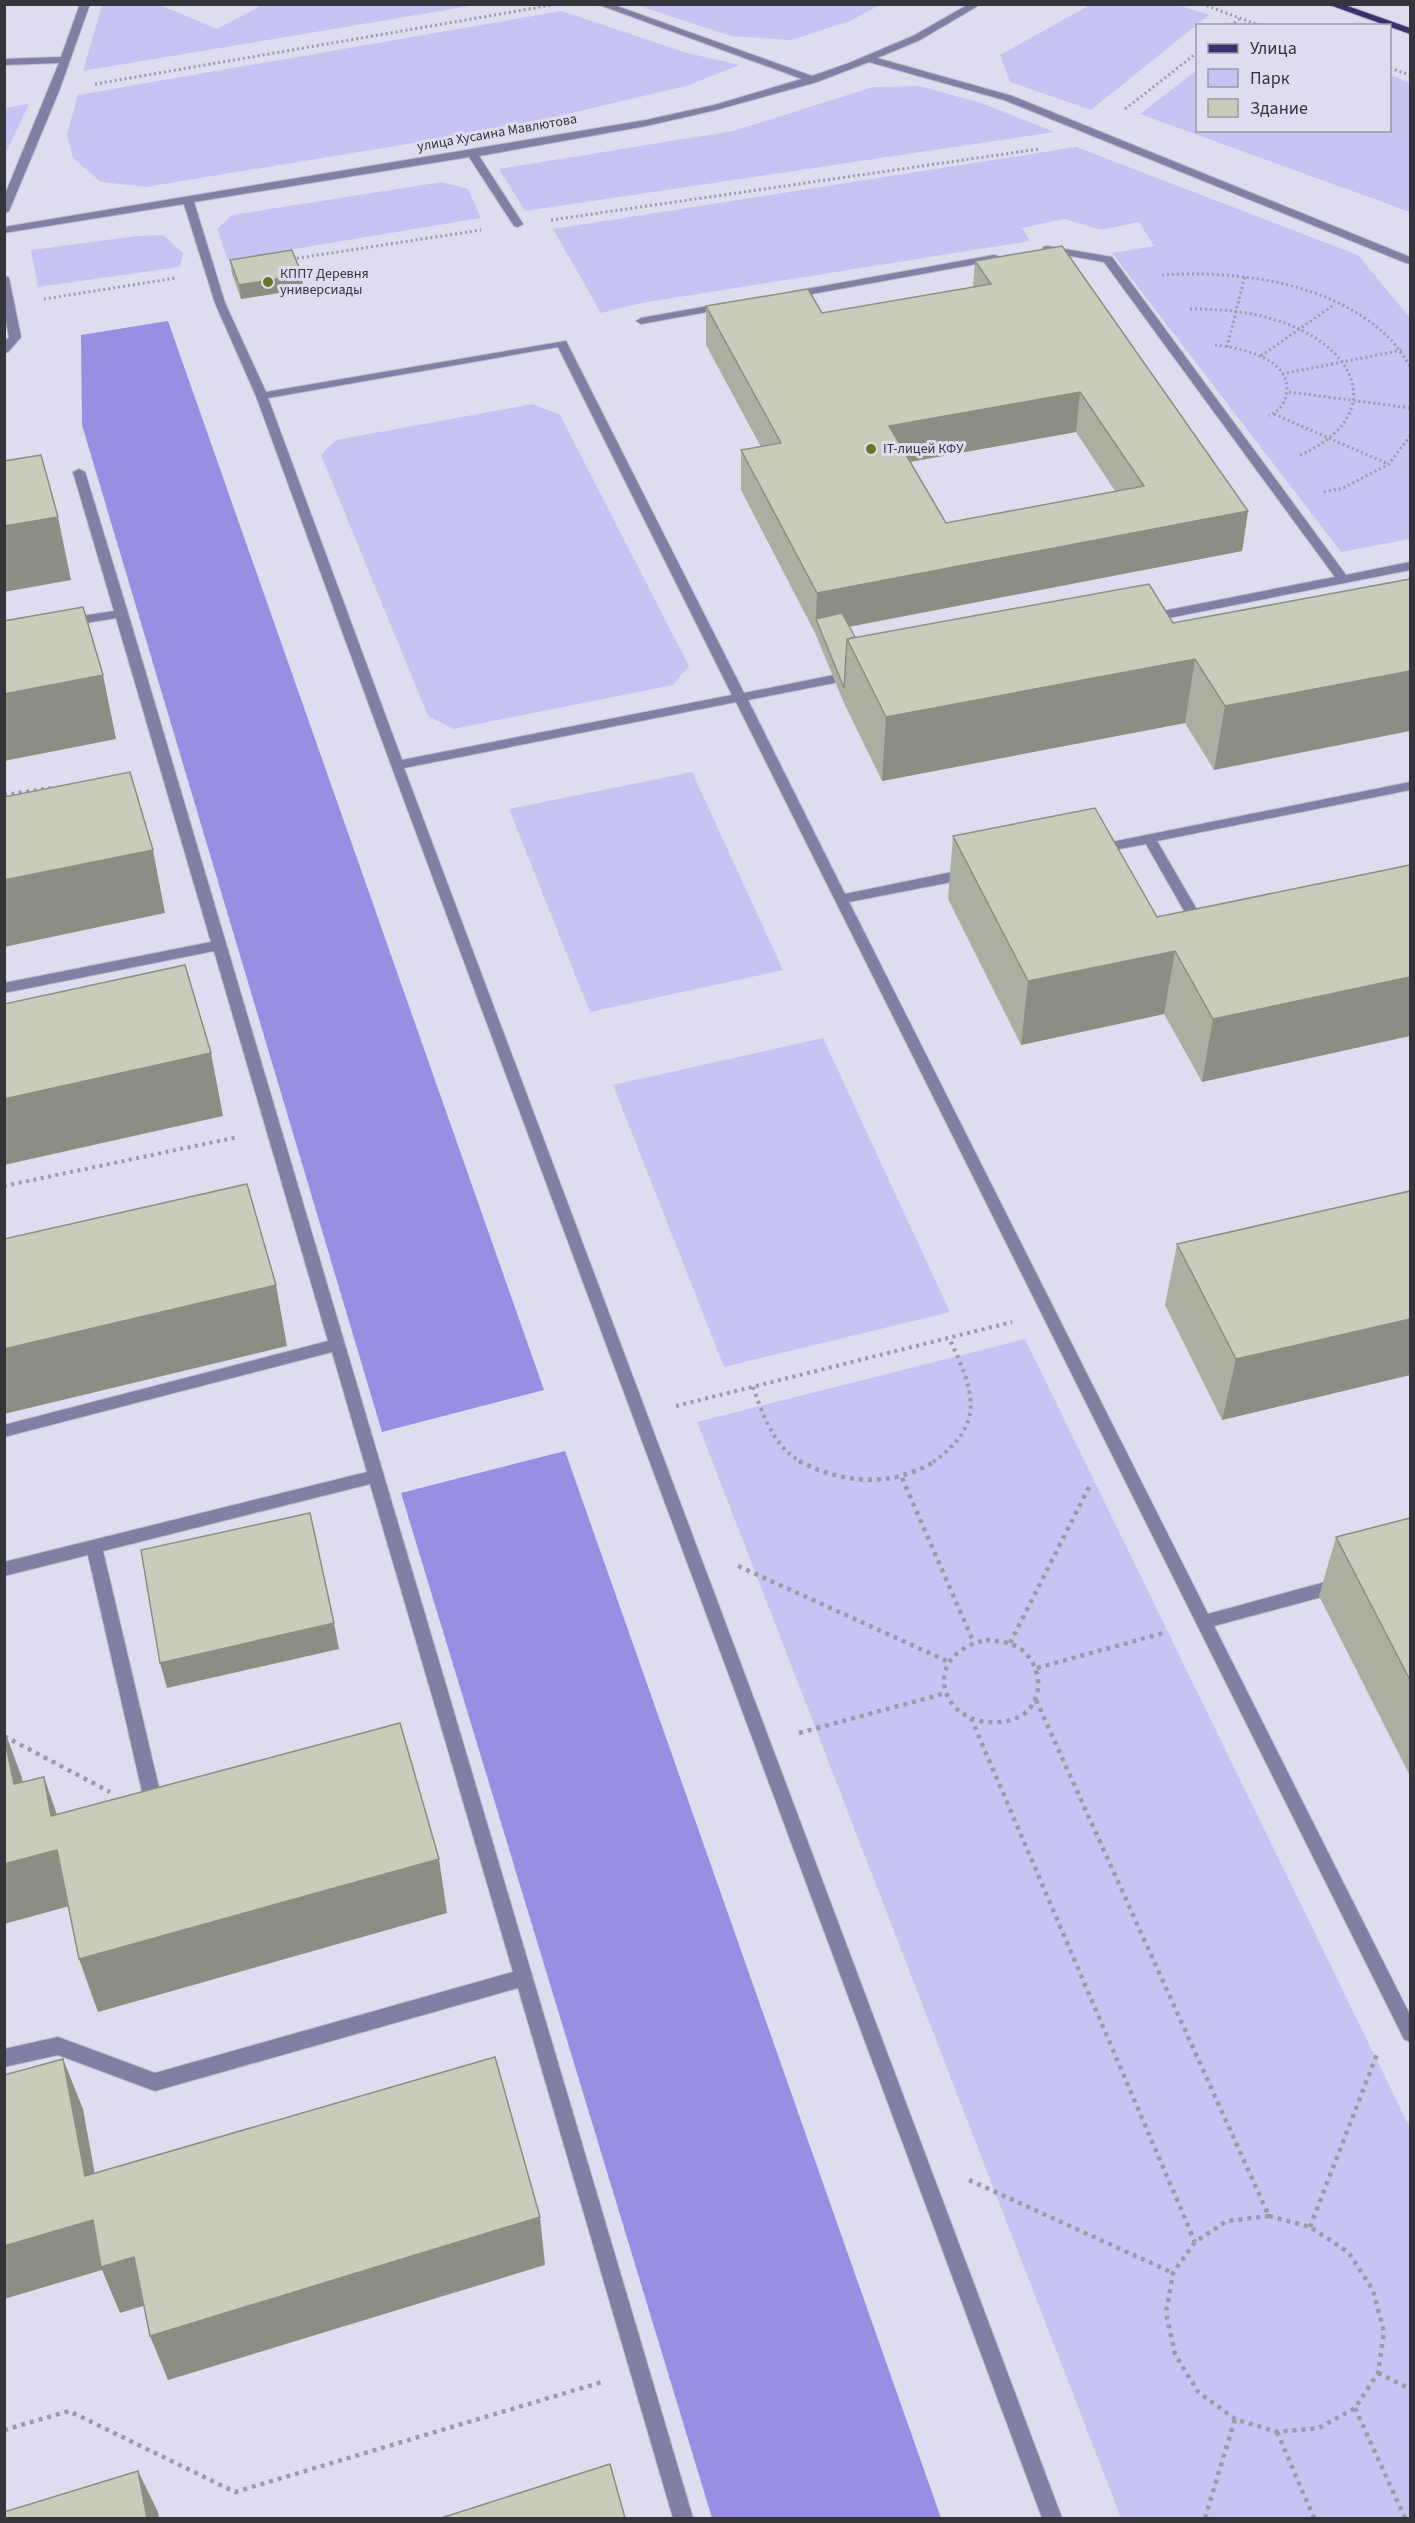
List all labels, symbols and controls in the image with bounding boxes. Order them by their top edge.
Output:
legend [1196,24,1391,132]
text: Улица [1250,36,1297,61]
text: Парк [1250,66,1290,91]
text: Здание [1250,96,1308,121]
street label: улица Хусаина Мавлютова [416,109,578,157]
place label: КПП7 Деревня универсиады [280,264,369,300]
marker: КПП7 Деревня универсиады [261,275,275,289]
place label: IT-лицей КФУ [883,439,964,459]
marker: IT-лицей КФУ [864,442,878,456]

